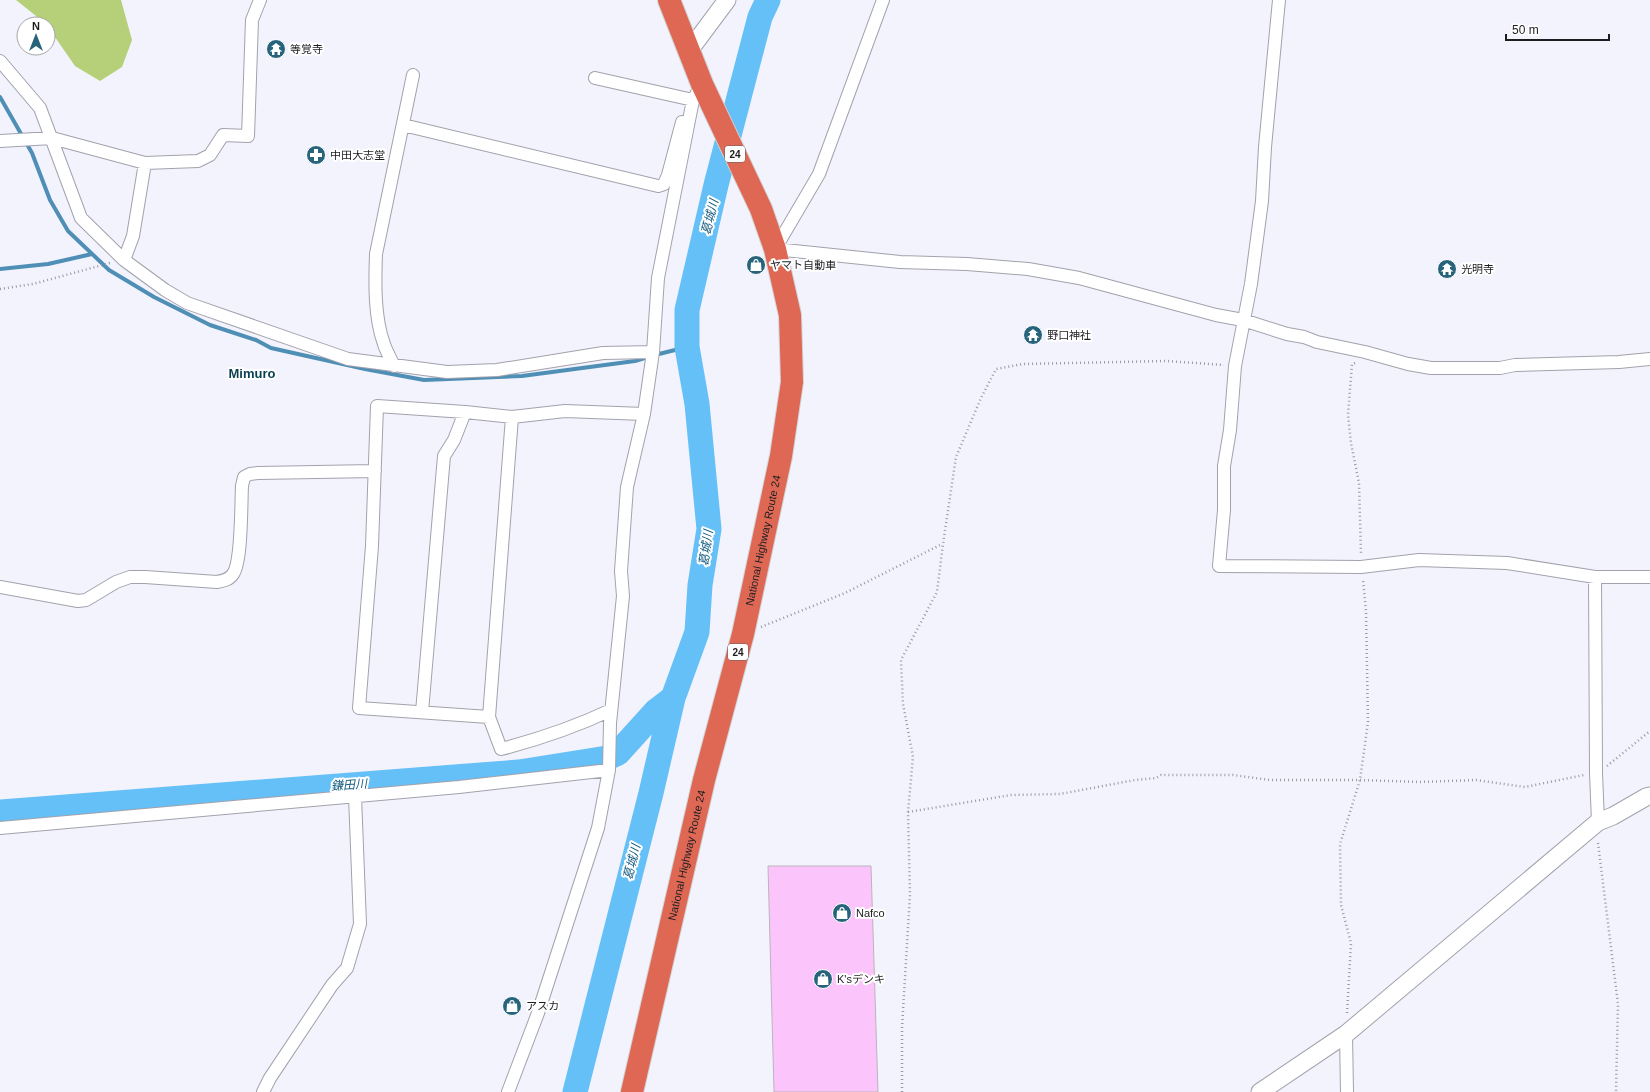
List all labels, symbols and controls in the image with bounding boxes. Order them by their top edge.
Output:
north arrow [16,16,56,56]
scale bar [1506,16,1609,42]
text: N [32,20,40,32]
text: 50 m [1512,23,1539,37]
temple icon: 等覚寺 [265,38,287,60]
place label: 等覚寺 [290,43,323,55]
pharmacy icon: 中田大志堂 [305,144,327,166]
road number: 24 [725,146,745,162]
place label: 中田大志堂 [330,149,385,161]
water label: 葛城川 [699,196,722,236]
shop icon: ヤマト自動車 [745,254,767,276]
temple icon: 光明寺 [1436,258,1458,280]
place label: ヤマト自動車 [770,259,836,271]
place label: 光明寺 [1461,263,1494,275]
temple icon: 野口神社 [1022,324,1044,346]
place label: 野口神社 [1047,329,1091,341]
district label: Mimuro [229,366,276,381]
street label: National Highway Route 24 [743,474,783,607]
water label: 葛城川 [697,527,716,567]
road number: 24 [728,644,748,660]
water label: 鎌田川 [331,777,369,793]
street label: National Highway Route 24 [666,789,707,922]
water label: 葛城川 [621,841,644,881]
shop icon: Nafco [831,902,853,924]
place label: Nafco [856,907,885,919]
shop icon: K'sデンキ [812,968,834,990]
place label: K'sデンキ [837,973,885,985]
shop icon: アスカ [501,995,523,1017]
place label: アスカ [526,1000,559,1012]

